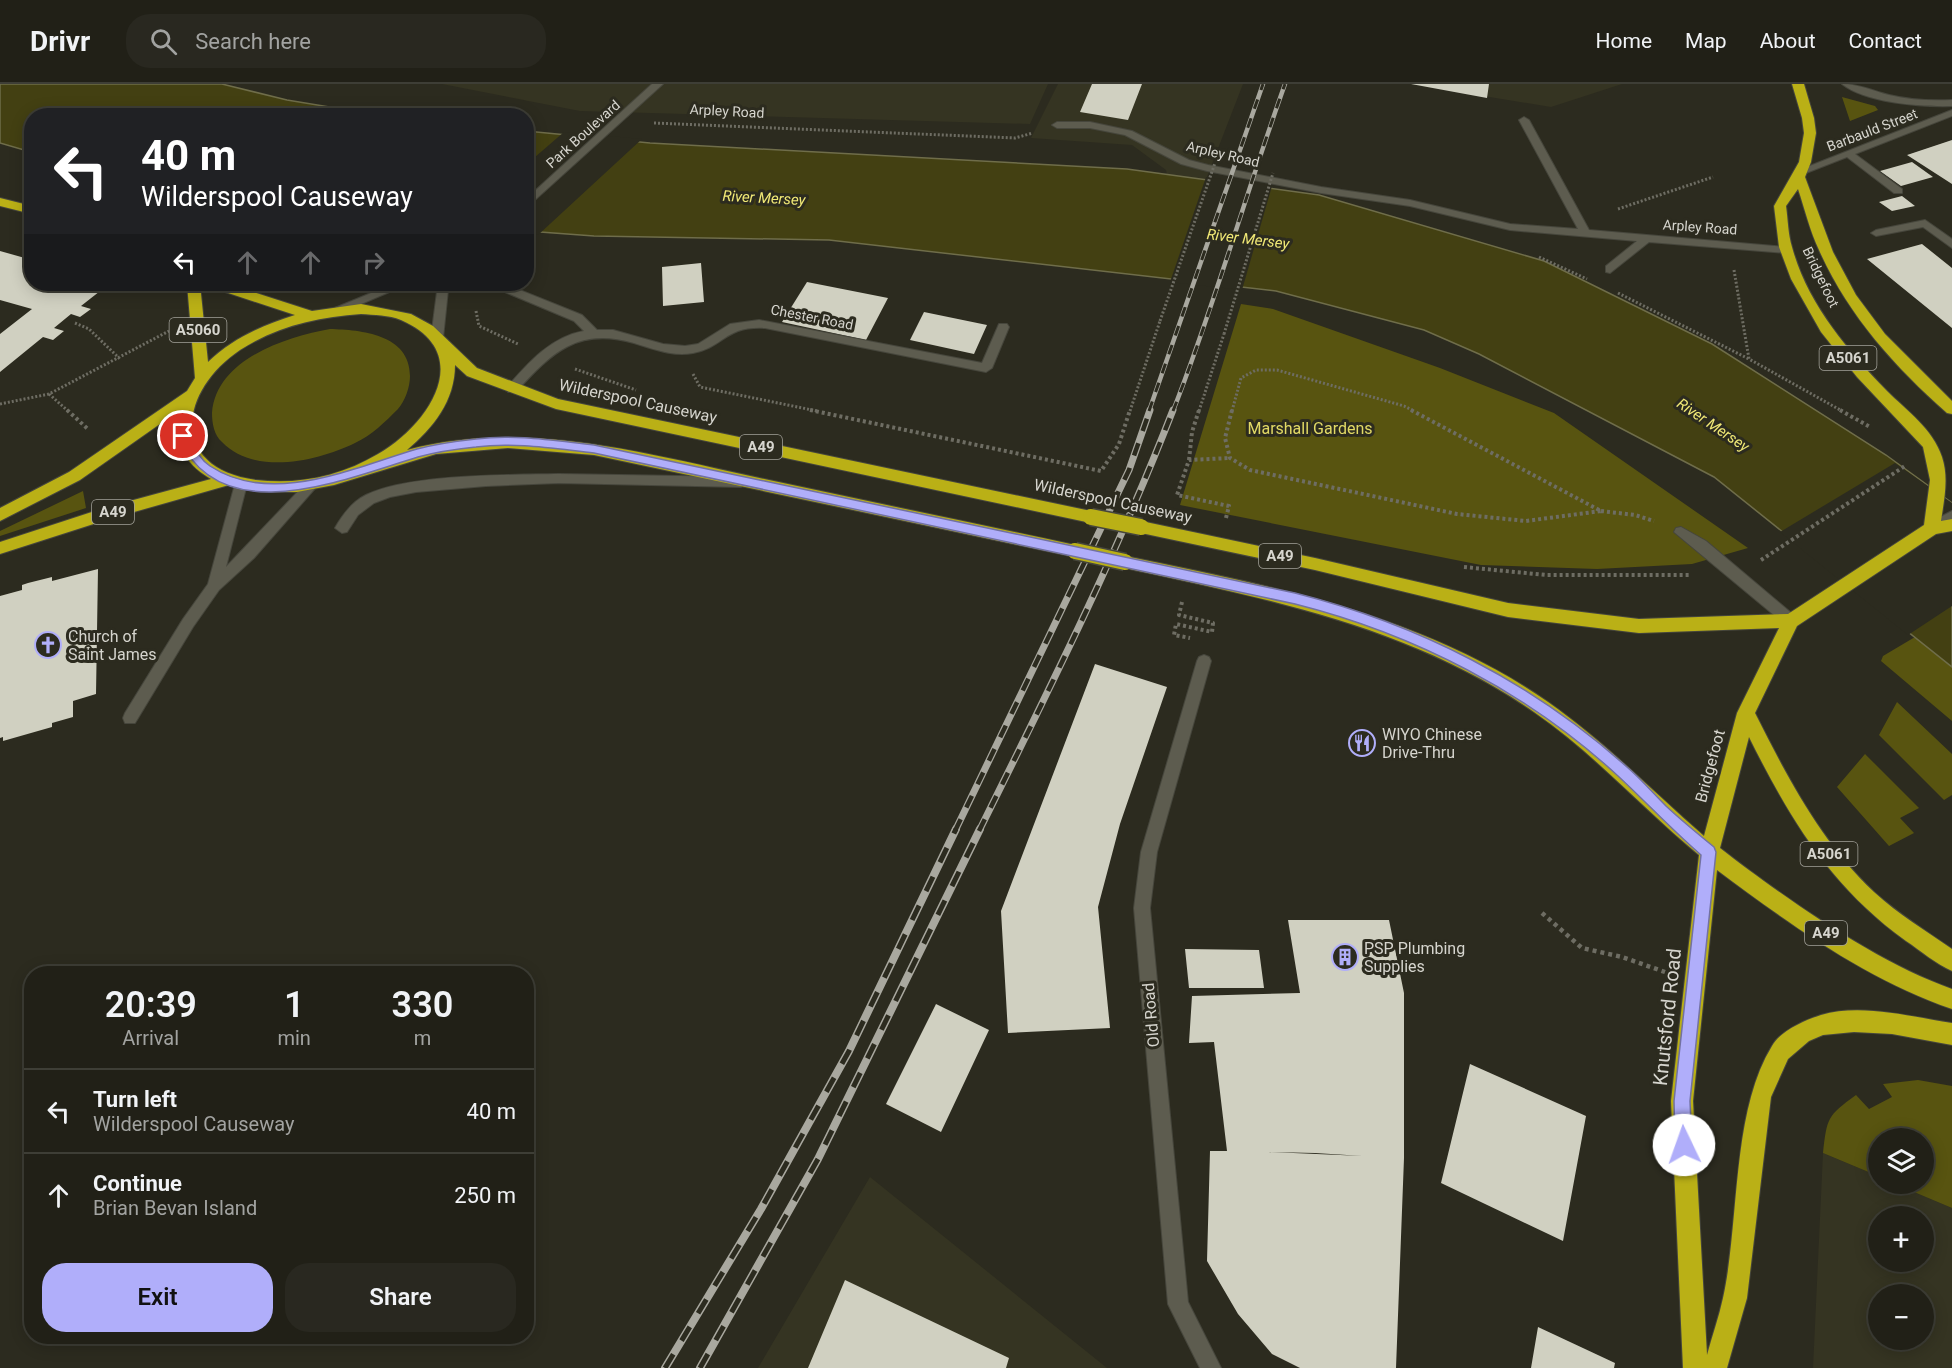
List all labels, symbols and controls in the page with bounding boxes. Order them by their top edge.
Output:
search box [126,14,546,68]
text: Drivr [30,25,90,58]
icon: search [147,25,180,58]
text: Search here [195,29,311,54]
text: Home [1596,29,1652,53]
text: Map [1685,29,1727,53]
text: About [1760,29,1816,53]
text: Contact [1849,29,1922,53]
street label: Park Boulevard [543,97,623,171]
street label: Arpley Road [689,101,765,121]
street label: Barbauld Street [1824,105,1920,155]
text: 40 m [141,131,236,180]
icon: left [42,132,120,210]
street label: Arpley Road [1185,138,1261,170]
text: Wilderspool Causeway [141,181,413,213]
water label: River Mersey [722,187,807,209]
street label: Arpley Road [1662,216,1738,238]
water label: River Mersey [1206,225,1291,253]
street label: Bridgefoot [1799,244,1843,310]
icon: left [168,246,201,279]
icon: ahead [231,246,264,279]
icon: ahead [294,246,327,279]
icon: right [357,246,390,279]
street label: Chester Road [769,301,855,333]
road number: A5060 [170,318,226,342]
road number: A5061 [1820,346,1876,370]
street label: Wilderspool Causeway [557,375,719,427]
water label: River Mersey [1674,394,1753,456]
pin [157,410,208,461]
icon: arrive [166,419,199,452]
park label: Marshall Gardens [1247,419,1373,438]
road number: A49 [740,435,782,459]
street label: Wilderspool Causeway [1032,475,1194,527]
road number: A49 [92,500,134,524]
road number: A49 [1259,544,1301,568]
place label: Church of Saint James [68,627,156,664]
church icon: Church of Saint James [33,630,63,660]
place label: WIYO Chinese Drive-Thru [1382,725,1482,762]
street label: Bridgefoot [1691,727,1729,805]
restaurant icon: WIYO Chinese Drive-Thru [1347,728,1377,758]
road number: A5061 [1800,842,1858,866]
road number: A49 [1805,921,1847,945]
place label: PSP Plumbing Supplies [1364,939,1465,976]
building icon: PSP Plumbing Supplies [1330,942,1360,972]
street label: Knutsford Road [1648,947,1686,1087]
street label: Old Road [1139,982,1163,1048]
text: 20:39 [105,984,197,1026]
text: 1 [284,984,304,1026]
text: 330 [392,984,453,1026]
text: Arrival [122,1026,179,1050]
text: min [277,1026,311,1050]
text: m [414,1026,431,1050]
text: Turn left [93,1087,177,1112]
icon: left [42,1095,75,1128]
text: 40 m [467,1099,516,1124]
text: Wilderspool Causeway [93,1112,294,1136]
position arrow [1652,1113,1716,1177]
map controls [1868,1128,1934,1350]
button: layers [1868,1128,1934,1194]
text: Continue [93,1171,182,1196]
icon: ahead [42,1179,75,1212]
text: 250 m [454,1183,516,1208]
text: Brian Bevan Island [93,1196,257,1220]
button: + [1868,1206,1934,1272]
button: Exit [42,1263,273,1332]
button: Share [285,1263,516,1332]
button: − [1868,1284,1934,1350]

